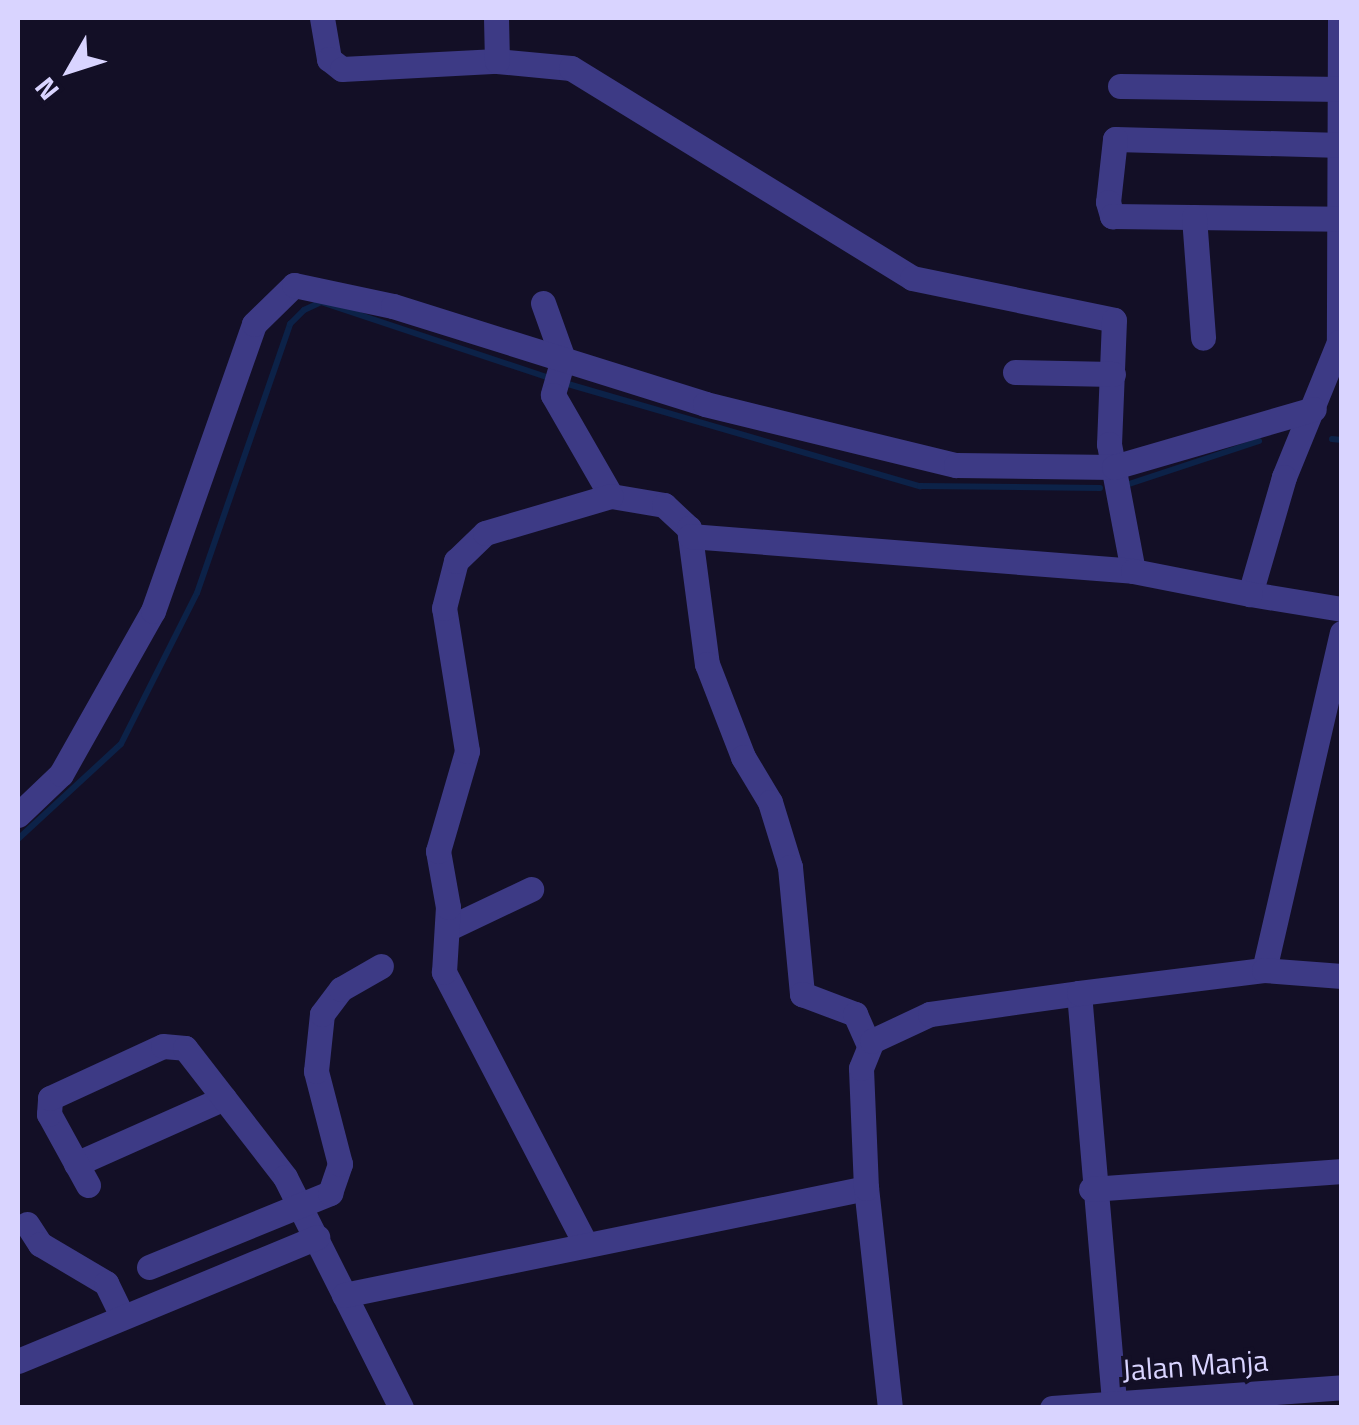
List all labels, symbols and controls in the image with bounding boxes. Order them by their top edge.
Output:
north arrow [20,20,120,120]
text: N [23,68,69,110]
street label: Jalan Manja [1121,1342,1269,1388]

